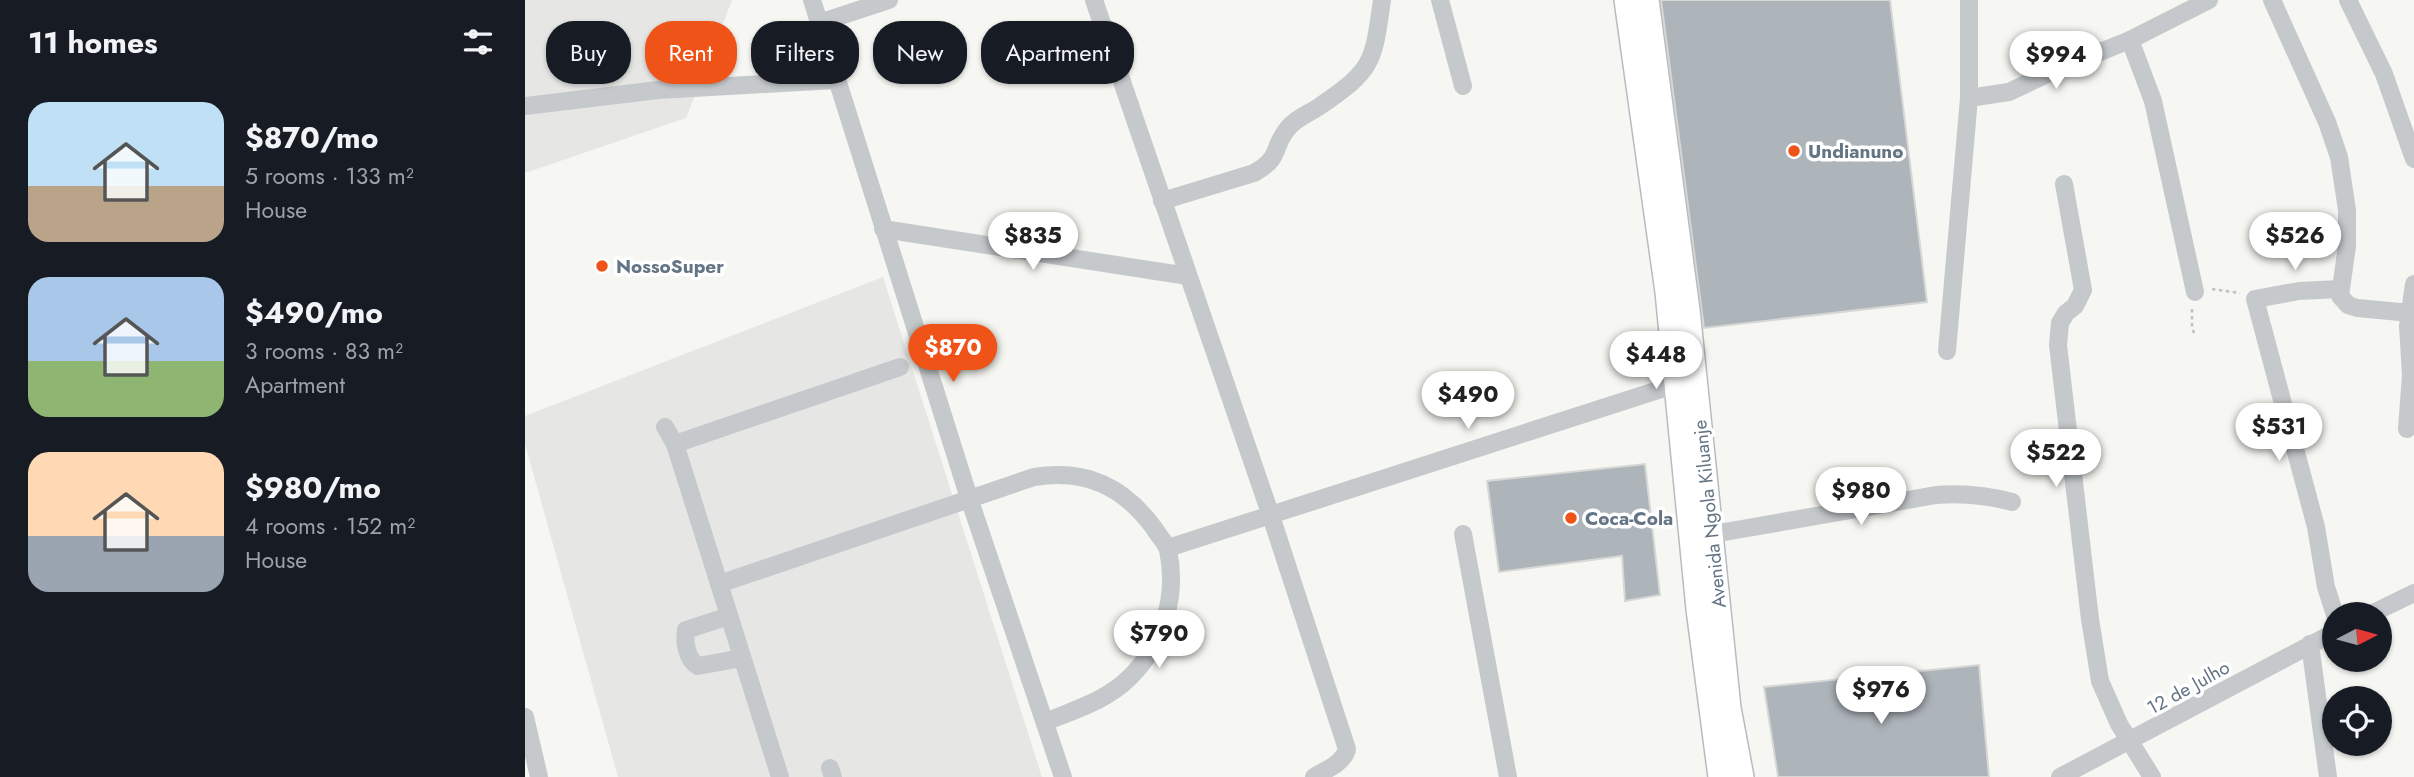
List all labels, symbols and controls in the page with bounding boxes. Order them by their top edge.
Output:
text: 11 homes [28,21,158,64]
chip: Buy [546,21,631,84]
chip: Rent [645,21,737,84]
chip: Filters [751,21,859,84]
chip: New [873,21,967,84]
chip: Apartment [981,21,1134,84]
icon: filters [459,23,497,61]
pin: $994 [2015,32,2097,91]
text: $994 [2025,37,2087,71]
text: $870/mo [245,116,378,159]
icon: home [84,130,168,214]
place label: Undianuno [1808,138,1903,165]
marker: Undianuno [1786,143,1802,159]
text: 5 rooms · 133 m² [245,159,414,193]
text: House [245,193,307,227]
pin: $835 [992,212,1074,272]
pin: $526 [2254,212,2336,272]
text: $835 [1004,218,1062,252]
text: $526 [2265,218,2325,252]
place label: NossoSuper [616,253,724,280]
marker: NossoSuper [594,258,610,274]
text: $490/mo [245,291,383,334]
icon: home [84,305,168,389]
pin: $870 [912,324,994,384]
text: $870 [924,330,982,364]
pin: $448 [1615,332,1697,391]
text: 3 rooms · 83 m² [245,334,403,368]
text: $448 [1626,337,1686,371]
text: Apartment [245,368,345,402]
pin: $490 [1427,372,1509,431]
text: $490 [1438,377,1498,411]
pin: $531 [2238,404,2320,463]
text: $531 [2251,409,2307,443]
street label: Avenida Ngola Kiluanje [1686,418,1733,609]
pin: $522 [2015,430,2097,489]
text: $522 [2026,435,2086,469]
text: $980/mo [245,466,381,509]
pin: $980 [1820,468,1902,527]
text: $980 [1831,473,1891,507]
icon: home [84,480,168,564]
place label: Coca-Cola [1585,505,1673,532]
text: 4 rooms · 152 m² [245,509,415,543]
marker: Coca-Cola [1563,510,1579,526]
text: House [245,543,307,577]
north arrow [2322,602,2392,672]
map controls [2322,602,2392,756]
pin: $790 [1118,610,1200,670]
text: $790 [1130,616,1188,650]
street label: 12 de Julho [2142,654,2234,721]
pin: $976 [1840,666,1922,726]
text: $976 [1852,672,1910,706]
button: locate [2322,686,2392,756]

